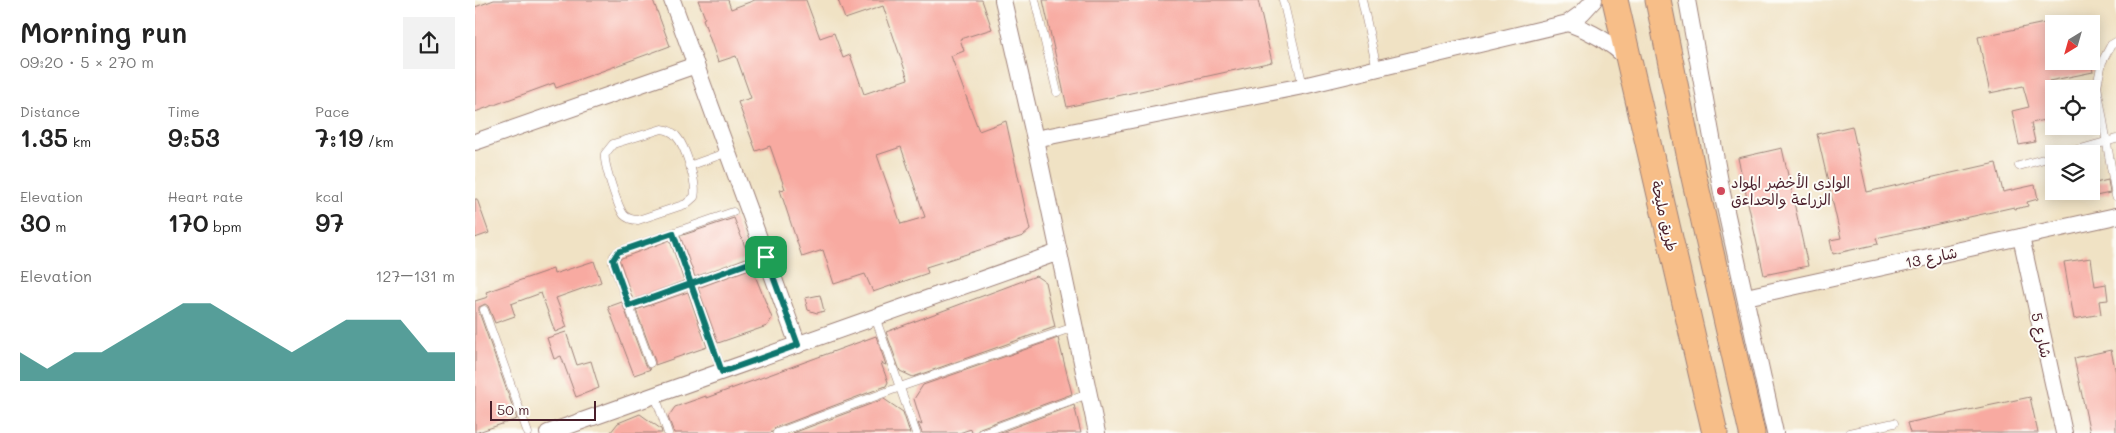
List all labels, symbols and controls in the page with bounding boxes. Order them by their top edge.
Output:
text: Morning run [20,14,187,50]
north arrow [2045,15,2100,70]
map controls [2045,15,2100,200]
button: share [403,17,455,69]
text: 09:20 · 5 × 270 m [20,51,154,72]
button: locate [2045,80,2100,135]
text: Distance [20,102,80,121]
text: Time [168,102,200,121]
text: Pace [315,102,350,121]
text: 1.35 [20,121,68,153]
text: 9:53 [168,121,220,153]
text: 7:19 [315,121,363,153]
text: km [68,132,91,151]
text: /km [363,132,394,151]
button: layers [2045,145,2100,200]
place label: الوادى الأخضر المواد الزراعة والحداءق [1731,172,1850,210]
street label: طريق مليحة [1647,179,1683,253]
marker: الوادى الأخضر المواد الزراعة والحداءق [1715,185,1727,197]
text: Elevation [20,187,83,206]
text: Heart rate [168,187,243,206]
text: kcal [315,187,343,206]
text: 30 [20,206,51,238]
text: 170 [168,206,209,238]
text: 97 [315,206,344,238]
text: m [51,217,66,236]
text: bpm [209,217,242,236]
pin [745,236,787,278]
street label: شارع 13 [1903,242,1959,273]
icon: arrive [752,243,780,271]
text: Elevation [20,265,92,286]
text: 127–131 m [375,265,455,286]
street label: شارع 5 [2026,310,2057,360]
scale bar [490,398,596,421]
text: 50 m [497,400,529,419]

